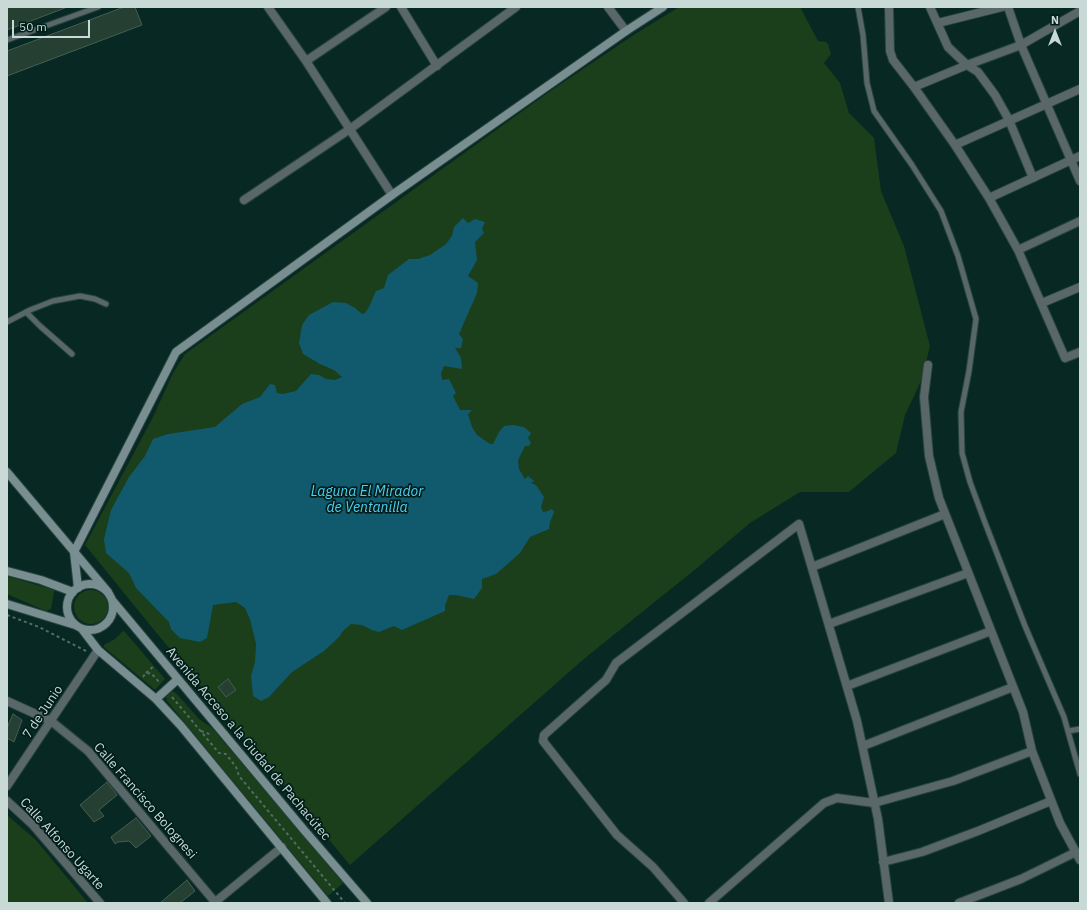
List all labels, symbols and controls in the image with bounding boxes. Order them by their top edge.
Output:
scale bar [14,12,92,38]
north arrow [1035,12,1075,52]
text: N [1051,13,1059,27]
text: 50 m [19,19,47,34]
water label: Laguna El Mirador de Ventanilla [311,484,423,516]
street label: Avenida Acceso a la Ciudad de Pachacútec [162,644,334,844]
street label: 7 de Junio [20,683,66,741]
street label: Calle Francisco Bolognesi [90,740,200,862]
street label: Calle Alfonso Ugarte [17,795,107,893]

